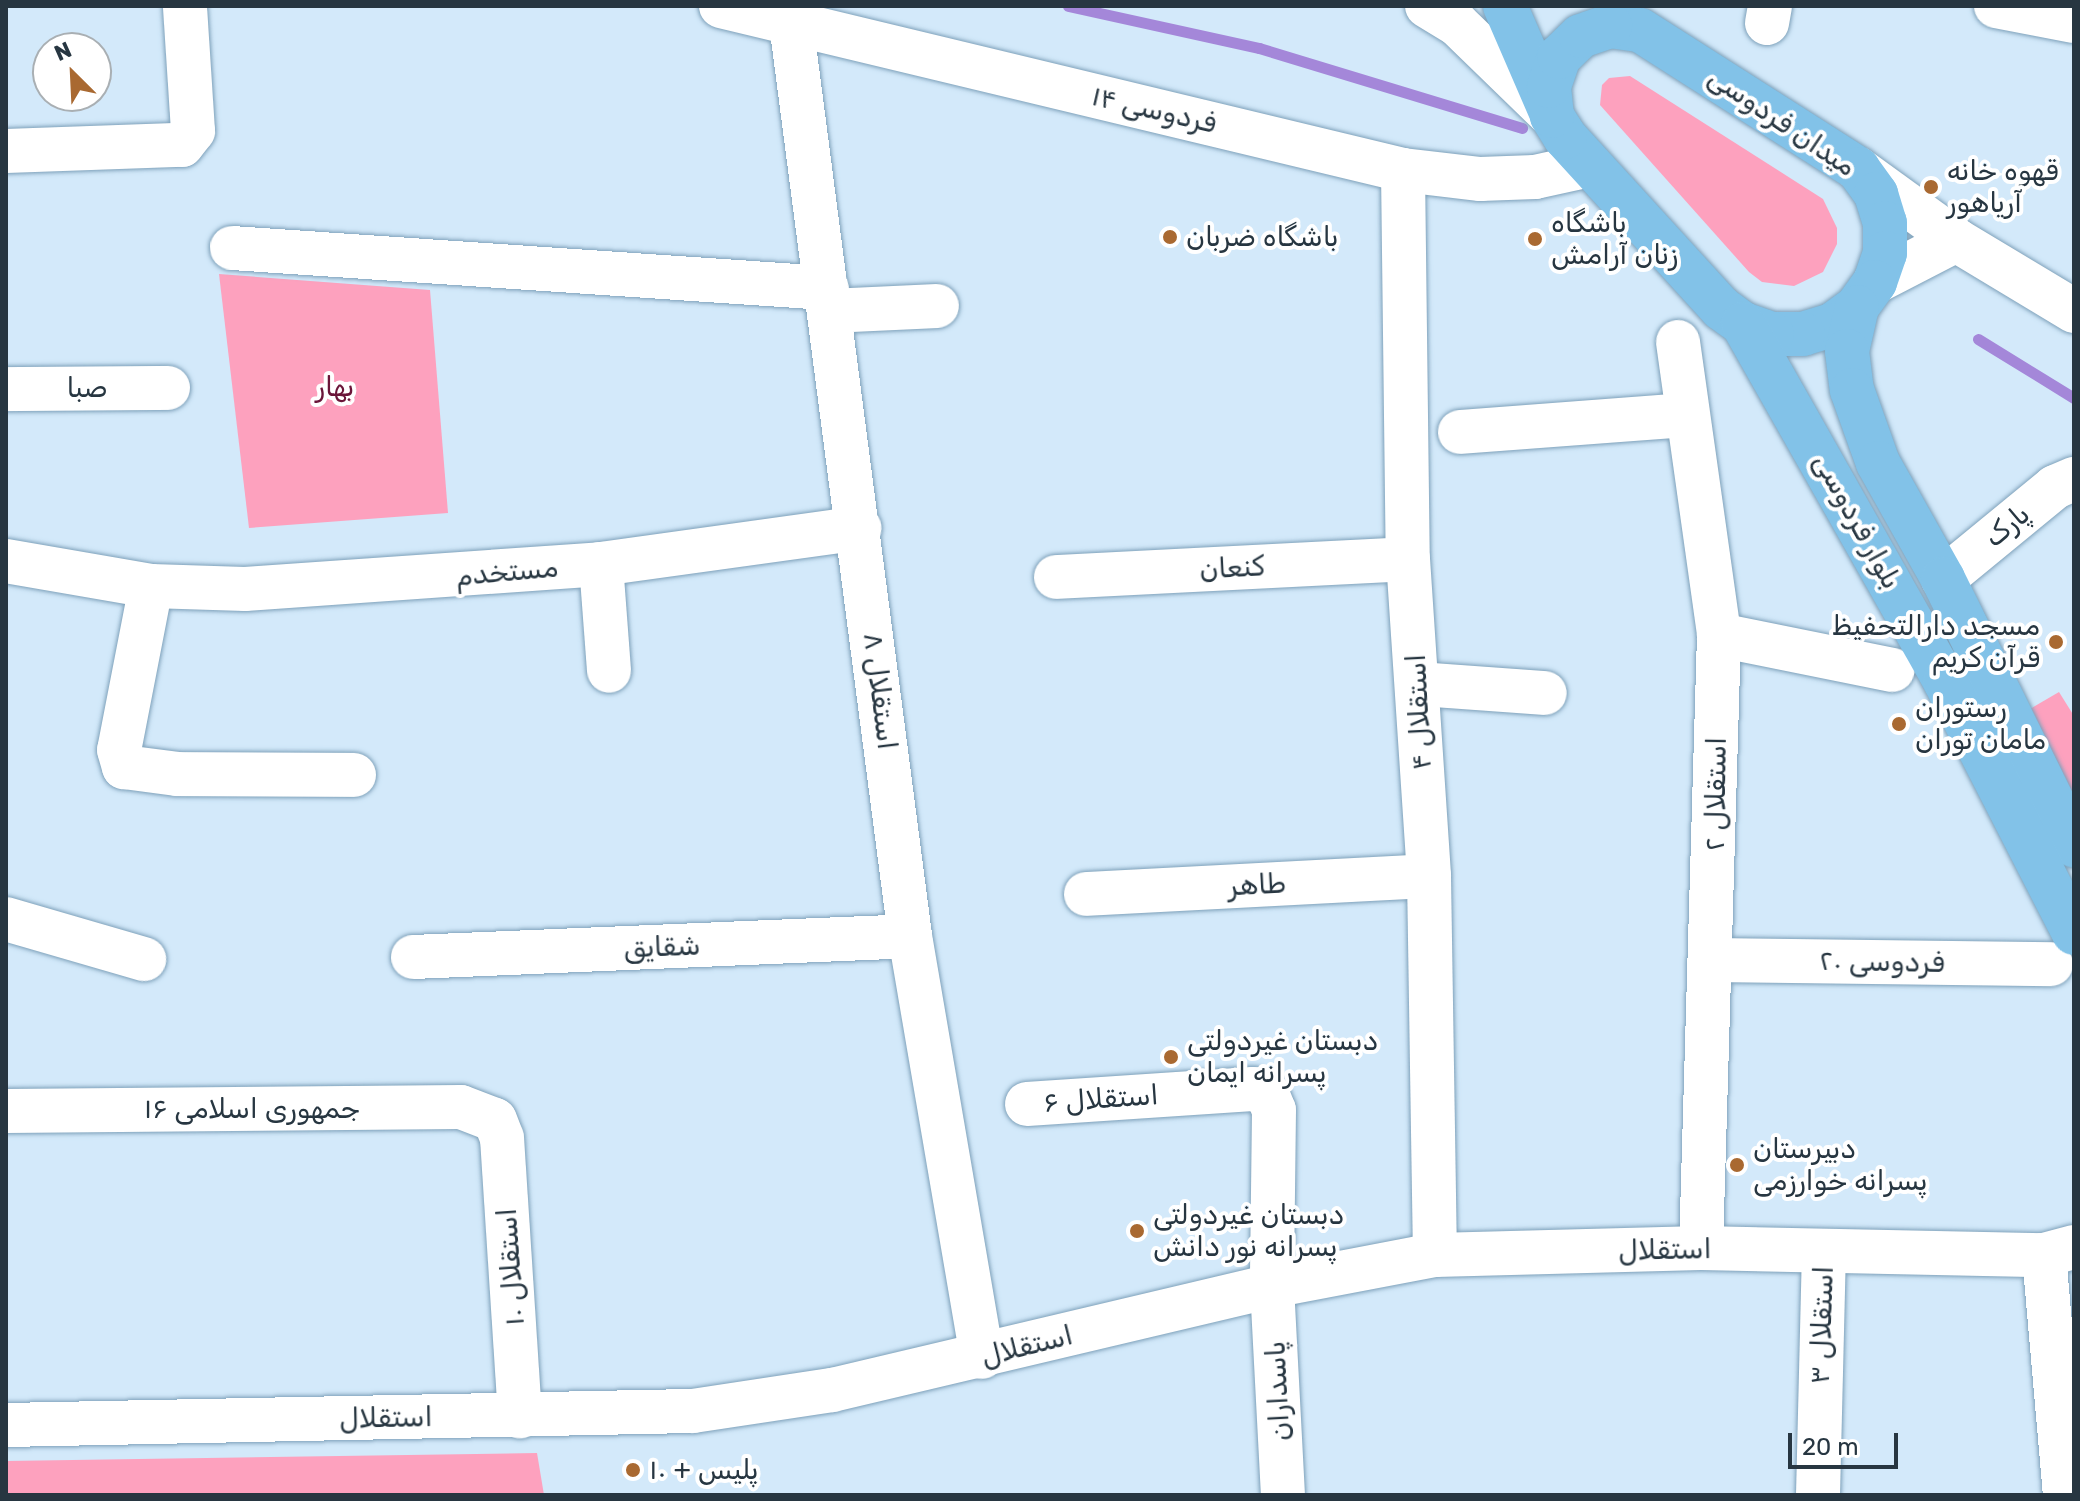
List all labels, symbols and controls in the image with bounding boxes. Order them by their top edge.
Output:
north arrow [32,32,112,112]
text: N [50,36,76,67]
street label: میدان فردوسی [1702,60,1862,184]
street label: فردوسی ۱۴ [1088,79,1220,141]
place label: قهوه خانه آریاهور [1947,154,2058,220]
marker: قهوه خانه آریاهور [1922,178,1940,196]
place label: باشگاه زنان آرامش [1551,206,1678,272]
place label: باشگاه ضربان [1186,220,1338,254]
marker: باشگاه ضربان [1161,228,1179,246]
marker: باشگاه زنان آرامش [1526,230,1544,248]
park label: بهار [316,370,354,404]
street label: صبا [67,371,107,405]
street label: بلوار فردوسی [1806,447,1908,595]
street label: پارک [1977,497,2037,555]
street label: کنعان [1199,550,1265,586]
street label: مستخدم [454,551,560,593]
place label: مسجد دارالتحفیظ قرآن کریم [1832,609,2040,675]
street label: استقلال ۸ [856,630,904,752]
marker: مسجد دارالتحفیظ قرآن کریم [2047,633,2065,651]
street label: استقلال ۴ [1399,653,1439,771]
place label: رستوران مامان توران [1915,691,2046,757]
marker: رستوران مامان توران [1890,715,1908,733]
street label: استقلال ۲ [1698,737,1734,851]
street label: طاهر [1227,867,1287,903]
street label: شقایق [623,929,701,965]
street label: فردوسی ۲۰ [1819,944,1945,980]
place label: دبستان غیردولتی پسرانه ایمان [1187,1024,1378,1090]
marker: دبستان غیردولتی پسرانه ایمان [1162,1048,1180,1066]
street label: استقلال ۶ [1042,1078,1160,1120]
street label: جمهوری اسلامی ۱۶ [144,1092,360,1126]
place label: دبیرستان پسرانه خوارزمی [1753,1132,1928,1198]
marker: دبیرستان پسرانه خوارزمی [1728,1156,1746,1174]
place label: دبستان غیردولتی پسرانه نور دانش [1153,1198,1344,1264]
street label: استقلال ۱۰ [490,1207,532,1327]
marker: دبستان غیردولتی پسرانه نور دانش [1128,1222,1146,1240]
street label: استقلال [1618,1232,1712,1268]
street label: استقلال ۳ [1803,1265,1841,1385]
street label: استقلال [978,1318,1076,1374]
street label: پاسداران [1259,1340,1297,1442]
street label: استقلال [339,1400,433,1436]
scale bar [1792,1417,1902,1467]
text: 20 m [1802,1433,1859,1461]
place label: پلیس + ۱۰ [649,1453,758,1487]
marker: پلیس + ۱۰ [624,1461,642,1479]

